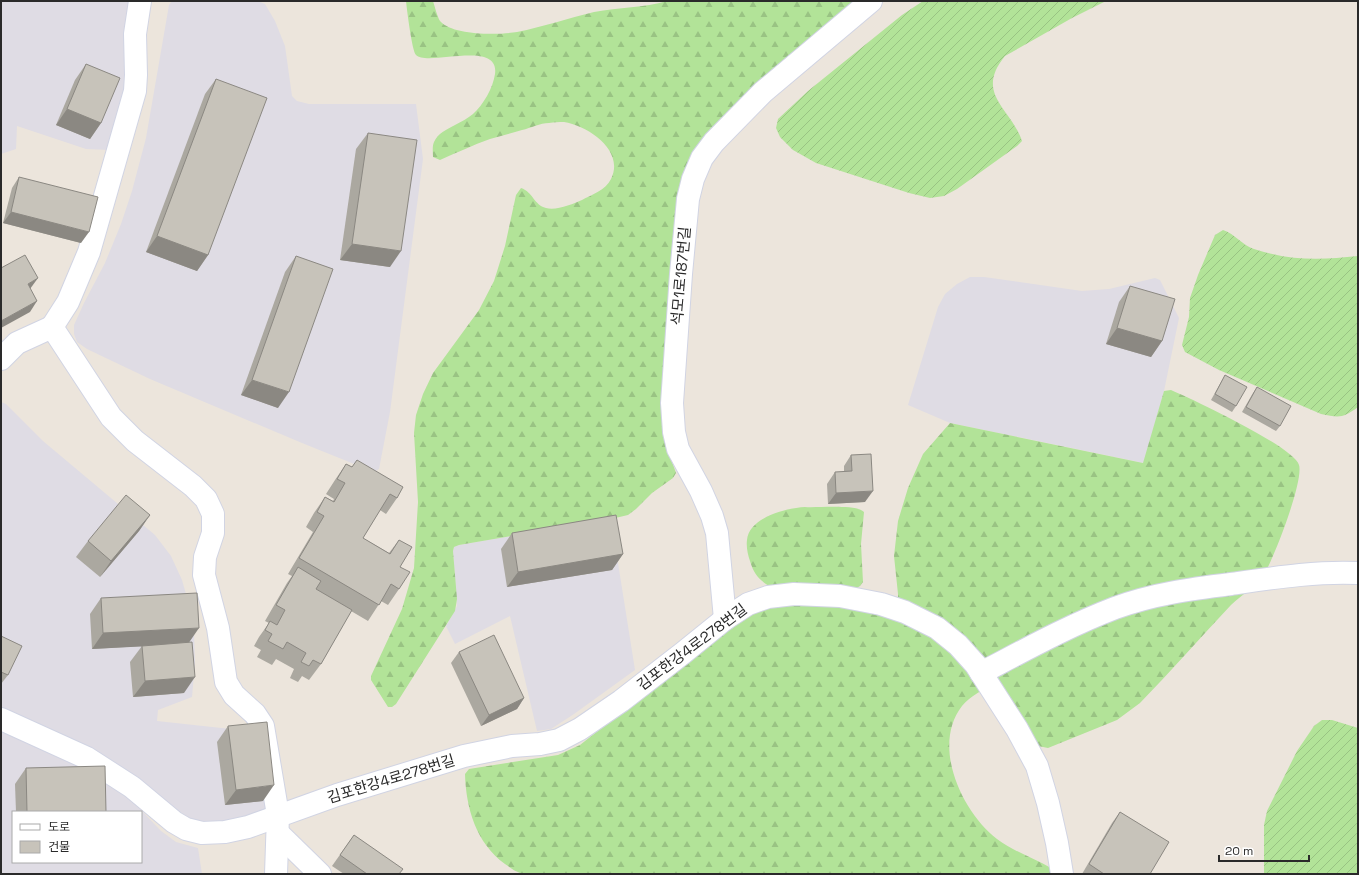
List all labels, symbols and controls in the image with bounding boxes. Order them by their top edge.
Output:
street label: 석모1로187번길 [667,226,694,326]
street label: 김포한강4로278번길 [633,599,750,694]
street label: 김포한강4로278번길 [325,750,457,807]
legend [12,811,142,863]
text: 도로 [48,819,70,835]
scale bar [1219,837,1309,863]
text: 건물 [48,839,70,855]
text: 20 m [1225,843,1253,859]

